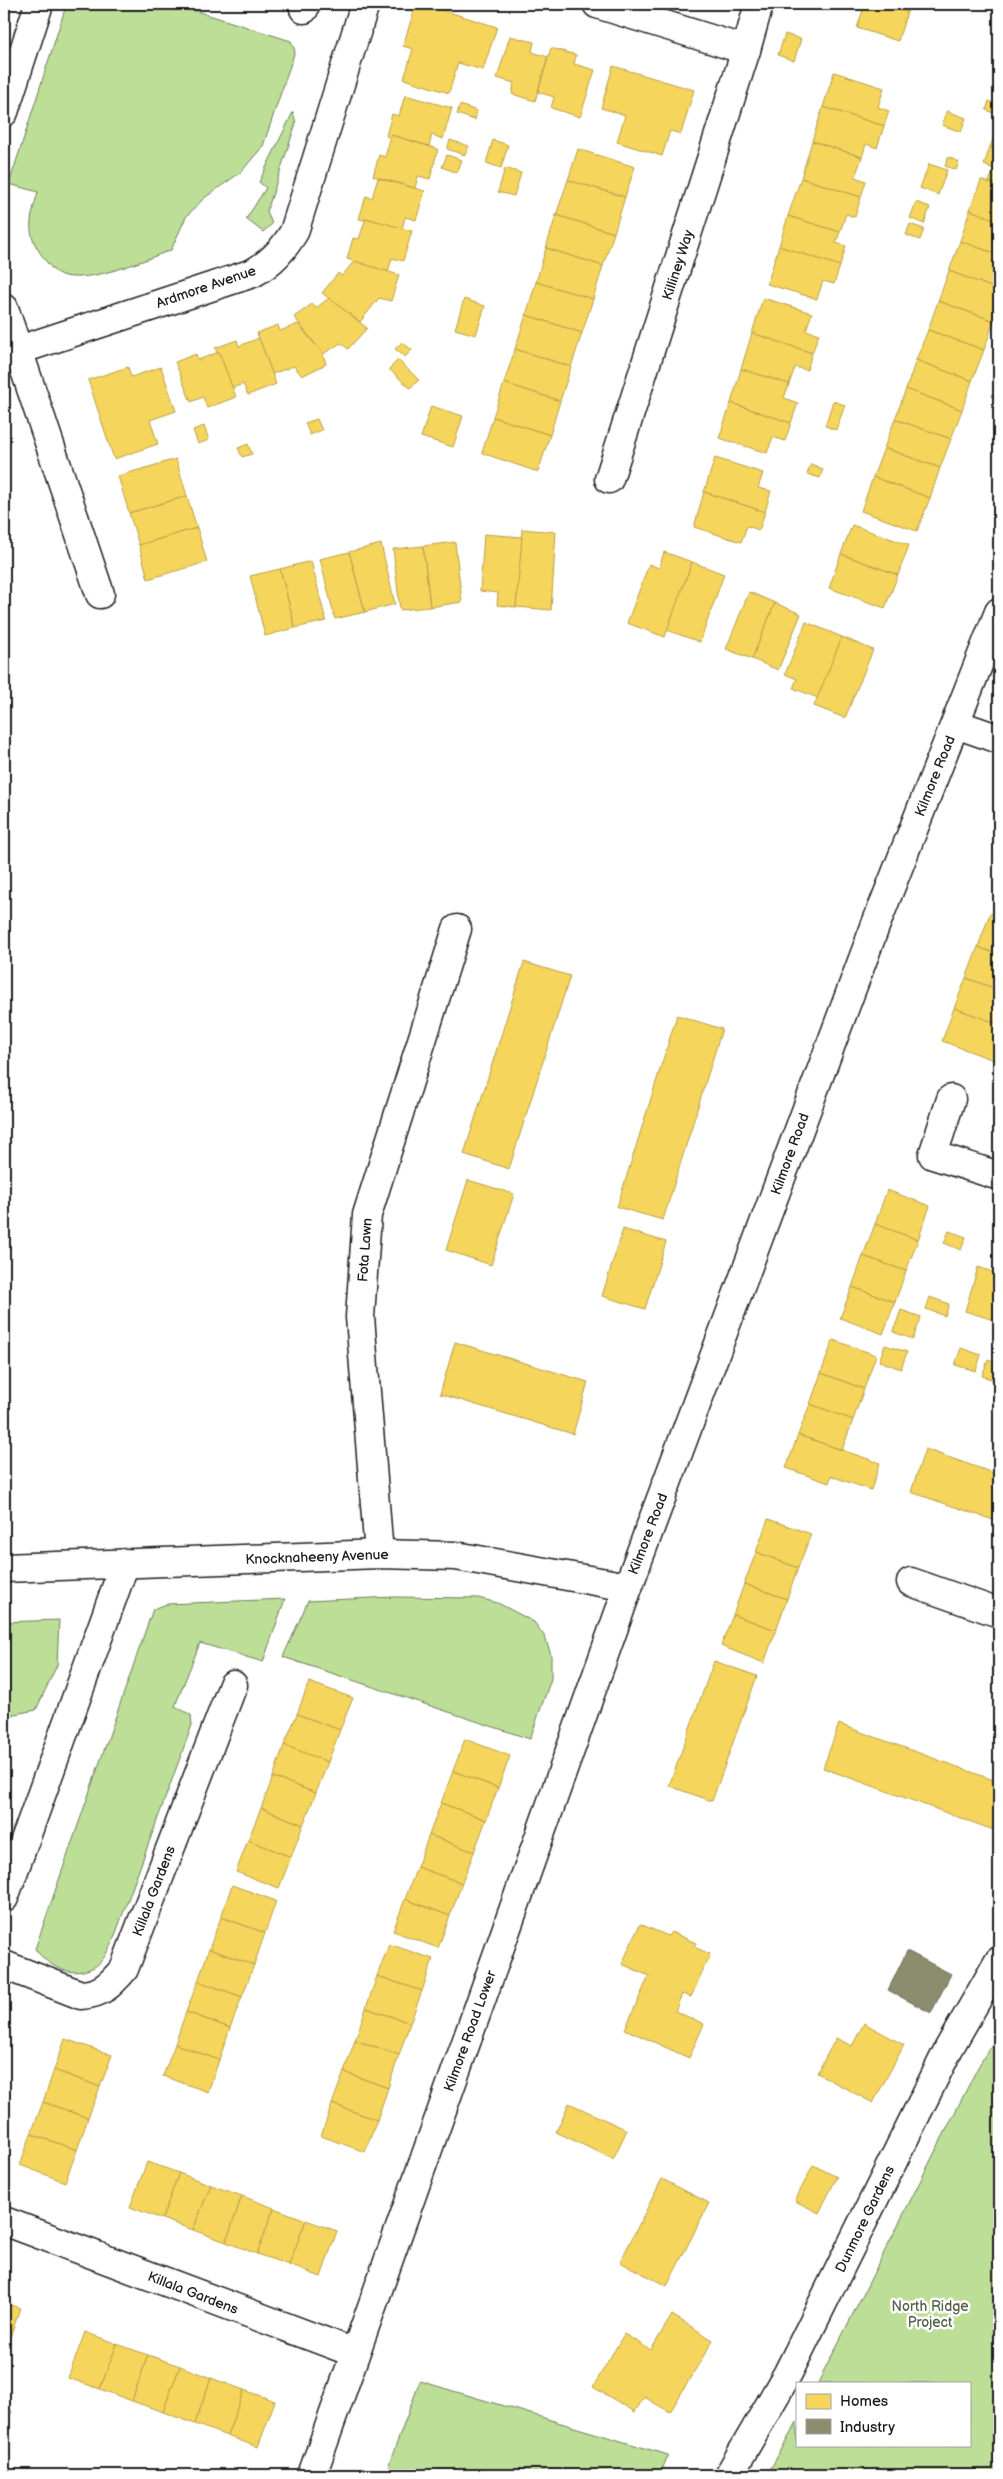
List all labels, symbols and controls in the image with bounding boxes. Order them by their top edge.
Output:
street label: Killiney Way [659,227,698,302]
street label: Ardmore Avenue [154,262,258,312]
street label: Kilmore Road [911,733,959,819]
street label: Kilmore Road [767,1111,813,1197]
street label: Fota Lawn [354,1217,376,1283]
street label: Kilmore Road [625,1491,671,1577]
street label: Knocknaheeny Avenue [245,1546,389,1568]
street label: Killala Gardens [129,1843,179,1939]
street label: Kilmore Road Lower [440,1967,500,2094]
street label: Dunmore Gardens [832,2163,898,2275]
street label: Killala Gardens [145,2268,241,2318]
park label: North Ridge Project [891,2298,969,2331]
legend [796,2382,970,2446]
text: Homes [840,2392,889,2411]
text: Industry [840,2418,895,2437]

